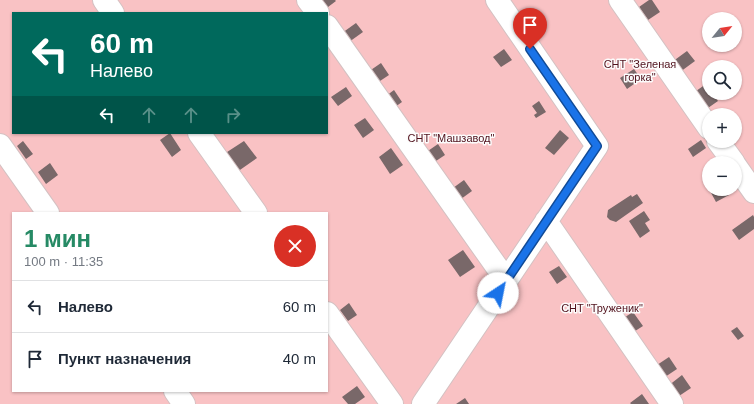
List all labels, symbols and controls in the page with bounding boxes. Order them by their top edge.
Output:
pin [513,8,547,49]
north arrow [702,12,742,52]
map controls [702,12,742,196]
icon: arrive [519,14,541,36]
icon: left [24,28,76,80]
text: 60 m [90,28,154,59]
park label: СНТ "Зеленая горка" [604,58,676,83]
button: search [702,60,742,100]
text: Налево [90,61,153,81]
icon: left [96,104,118,126]
icon: ahead [138,104,160,126]
icon: ahead [180,104,202,126]
icon: right [222,104,244,126]
button: + [702,108,742,148]
park label: СНТ "Машзавод" [408,132,495,144]
button: − [702,156,742,196]
text: 1 мин [24,225,91,252]
button: close [274,225,316,267]
text: 100 m · 11:35 [24,254,103,269]
position arrow [477,272,519,314]
icon: left [24,296,46,318]
text: Налево [58,298,113,315]
text: 60 m [283,298,316,315]
park label: СНТ "Труженик" [561,302,643,314]
icon: arrive [24,348,46,370]
text: Пункт назначения [58,350,191,367]
text: 40 m [283,350,316,367]

